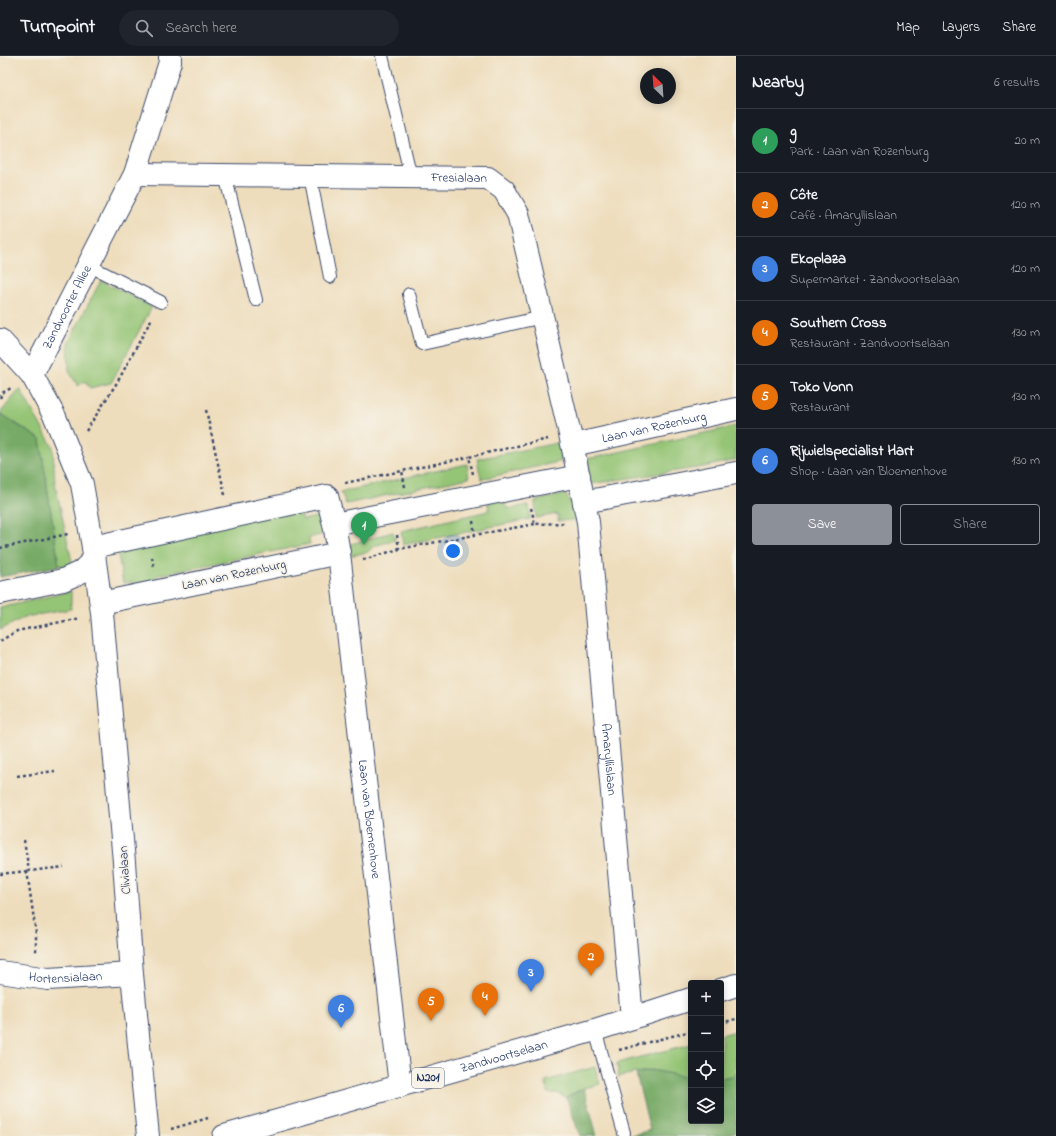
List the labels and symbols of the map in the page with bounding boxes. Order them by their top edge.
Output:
north arrow [640,68,676,104]
street label: Fresialaan [430,168,487,187]
street label: Zandvoorter Allee [37,262,96,353]
street label: Laan van Rozenburg [600,406,708,448]
pin: 1 [351,512,377,545]
your location [443,541,463,561]
street label: Laan van Rozenburg [180,555,288,596]
street label: Amaryllislaan [596,722,622,796]
street label: Laan van Bloemenhove [353,759,386,880]
street label: Clivialaan [114,845,136,895]
pin: 2 [578,943,604,976]
pin: 3 [518,959,544,992]
street label: Hortensialaan [27,966,103,989]
pin: 4 [472,983,498,1016]
pin: 5 [418,988,444,1021]
pin: 6 [328,995,354,1028]
street label: Zandvoortselaan [458,1035,550,1078]
road number: N201 [412,1068,444,1088]

